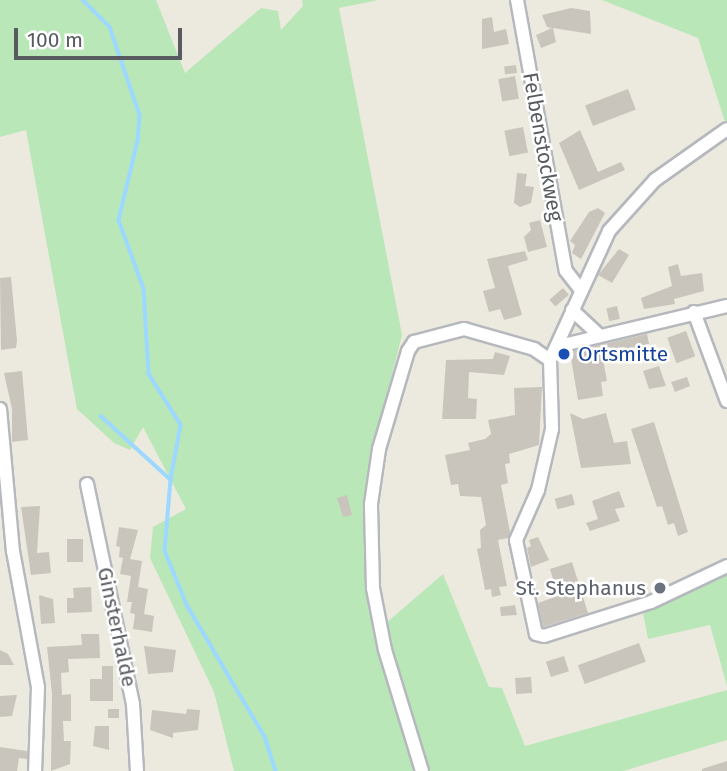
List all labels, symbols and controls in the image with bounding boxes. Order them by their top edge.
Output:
scale bar [18,14,186,58]
text: 100 m [27,27,83,53]
street label: Felbenstockweg [517,70,569,224]
place label: Ortsmitte [578,341,668,367]
marker: Ortsmitte [556,346,572,362]
street label: Ginsterhalde [92,565,142,689]
place label: St. Stephanus [516,575,646,601]
marker: St. Stephanus [652,580,668,596]

